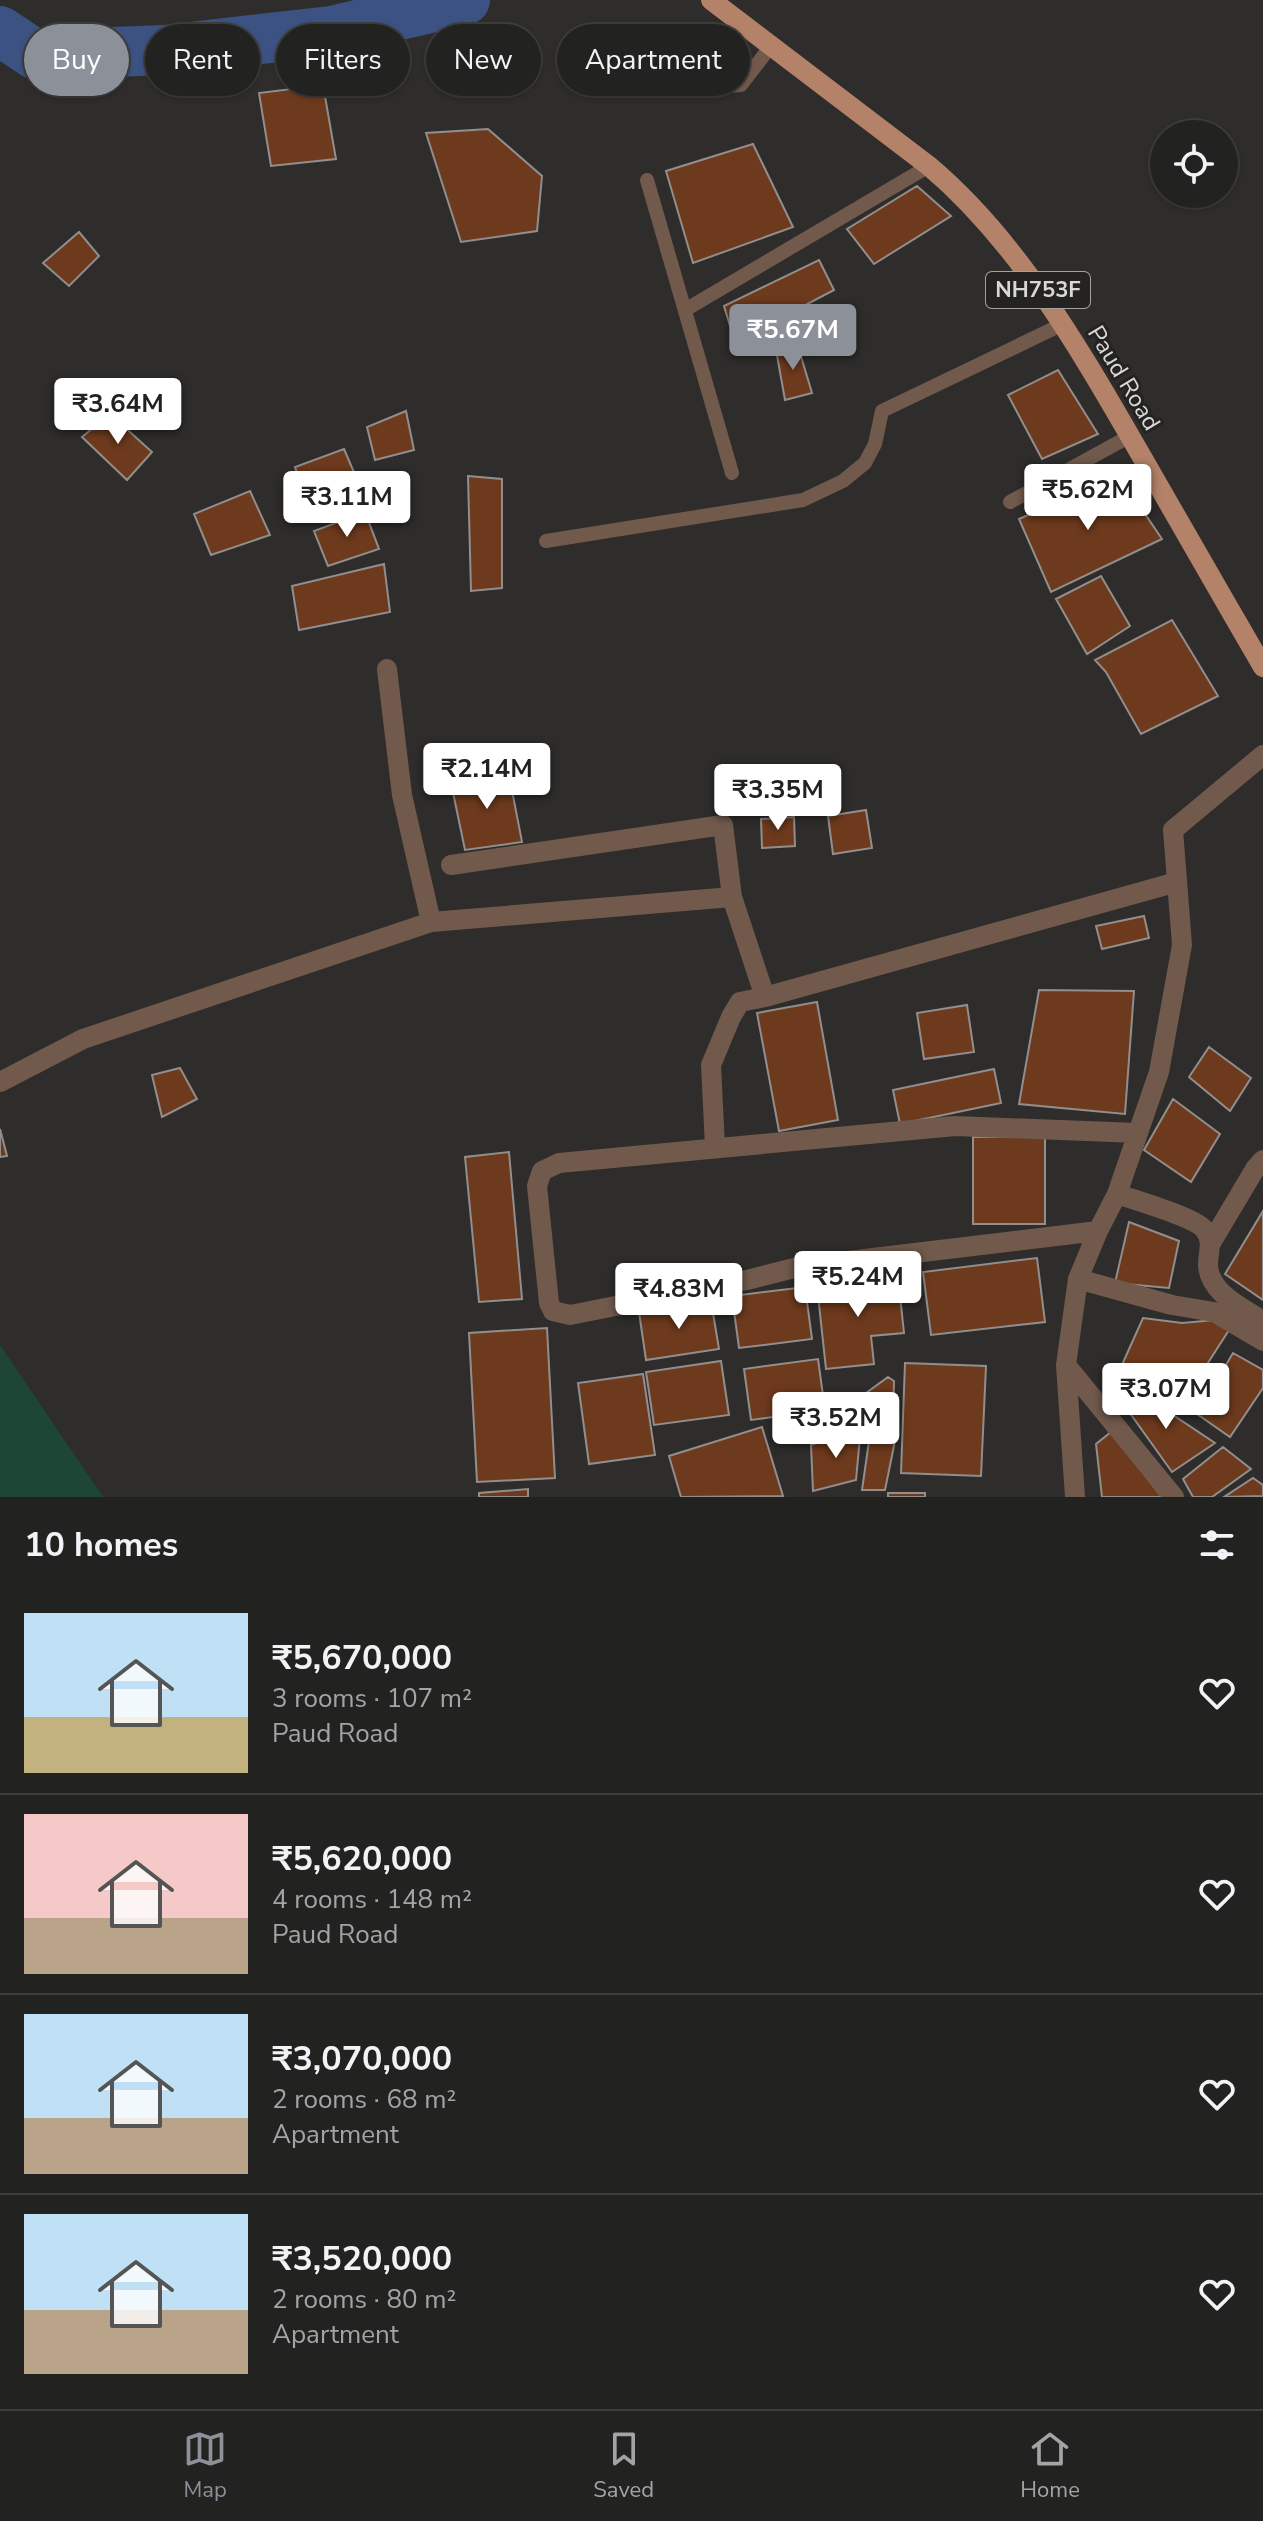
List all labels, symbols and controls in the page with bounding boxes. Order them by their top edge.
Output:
chip: Buy [24,24,129,96]
chip: Rent [145,24,260,96]
chip: Filters [276,24,410,96]
chip: New [426,24,541,96]
chip: Apartment [557,24,750,96]
map controls [1150,120,1238,208]
button: locate [1150,120,1238,208]
road number: NH753F [986,272,1090,308]
pin: ₹5.67M [728,304,858,372]
text: ₹5.67M [747,312,839,347]
street label: Paud Road [1080,320,1168,436]
pin: ₹3.64M [53,378,183,446]
text: ₹3.64M [72,386,164,421]
pin: ₹5.62M [1023,464,1153,532]
pin: ₹3.11M [282,471,412,539]
text: ₹5.62M [1042,472,1134,507]
text: ₹3.11M [301,479,393,514]
pin: ₹2.14M [422,743,552,811]
text: ₹2.14M [441,751,533,786]
pin: ₹3.35M [713,764,843,832]
text: ₹3.35M [732,772,824,807]
pin: ₹5.24M [793,1251,923,1319]
text: ₹5.24M [812,1259,904,1294]
pin: ₹4.83M [614,1263,744,1331]
text: ₹4.83M [633,1271,725,1306]
pin: ₹3.07M [1101,1363,1231,1431]
text: ₹3.07M [1120,1371,1212,1406]
pin: ₹3.52M [771,1392,901,1460]
text: ₹3.52M [790,1400,882,1435]
text: 10 homes [24,1522,178,1568]
icon: filters [1195,1523,1239,1567]
text: ₹5,670,000 [272,1635,452,1681]
icon: home [88,1645,184,1741]
icon: heart [1195,1671,1239,1715]
text: 3 rooms · 107 m² [272,1681,472,1716]
text: Paud Road [272,1716,399,1751]
text: ₹5,620,000 [272,1836,452,1882]
icon: home [88,1846,184,1942]
icon: heart [1195,1872,1239,1916]
text: 4 rooms · 148 m² [272,1882,472,1917]
text: Paud Road [272,1917,399,1952]
text: ₹3,070,000 [272,2036,452,2082]
icon: home [88,2046,184,2142]
icon: heart [1195,2072,1239,2116]
text: 2 rooms · 68 m² [272,2082,456,2117]
text: Apartment [272,2117,399,2152]
text: ₹3,520,000 [272,2236,452,2282]
icon: home [88,2246,184,2342]
icon: heart [1195,2272,1239,2316]
text: 2 rooms · 80 m² [272,2282,456,2317]
text: Apartment [272,2317,399,2352]
tab: Map [183,2427,227,2505]
tab: Saved [593,2427,654,2505]
tab: Home [1020,2427,1080,2505]

